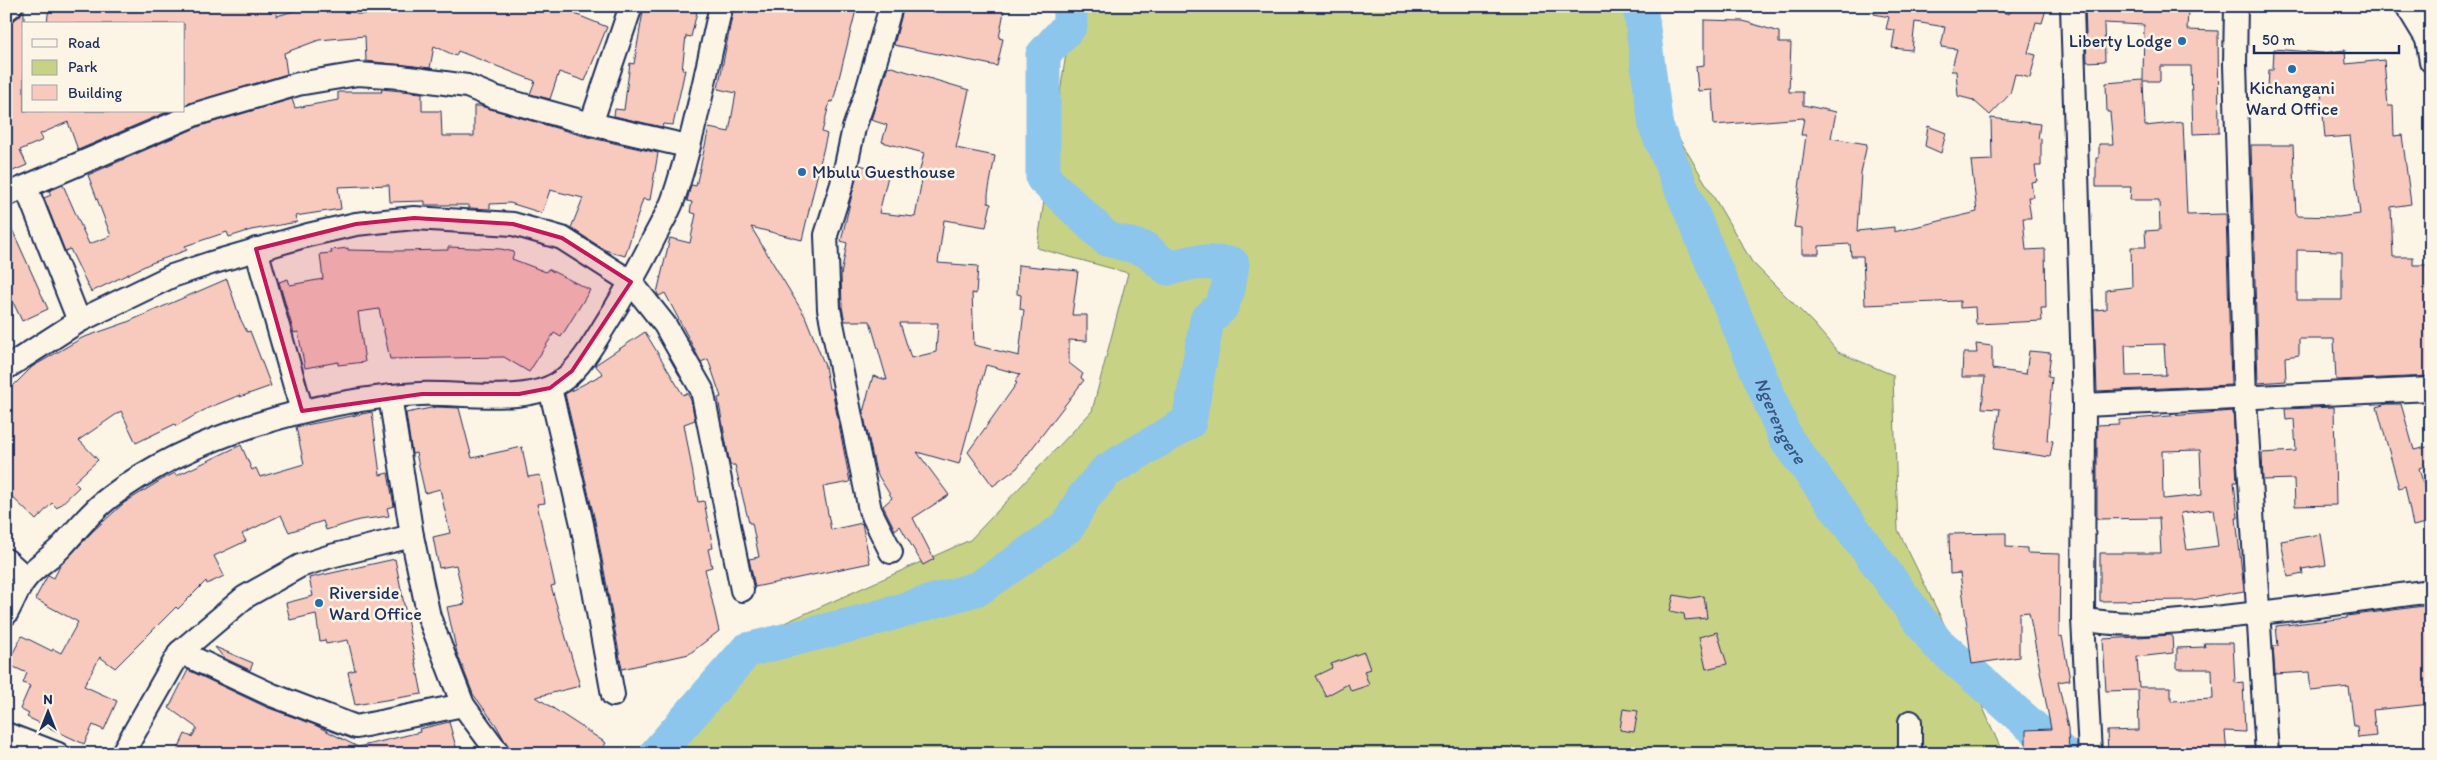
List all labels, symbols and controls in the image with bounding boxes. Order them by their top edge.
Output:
legend [22,22,185,112]
scale bar [2254,22,2400,54]
place label: Liberty Lodge [2069,30,2172,52]
text: 50 m [2262,31,2295,49]
text: Road [68,34,101,52]
marker: Liberty Lodge [2176,35,2188,47]
text: Park [68,58,98,76]
marker: Kichangani Ward Office [2286,63,2298,75]
place label: Kichangani Ward Office [2246,77,2338,120]
text: Building [68,84,122,102]
place label: Mbulu Guesthouse [812,161,955,183]
marker: Mbulu Guesthouse [796,166,808,178]
water label: Ngerengere [1750,374,1812,469]
place label: Riverside Ward Office [329,582,422,625]
marker: Riverside Ward Office [313,597,325,609]
north arrow [22,688,72,738]
text: N [43,691,53,708]

